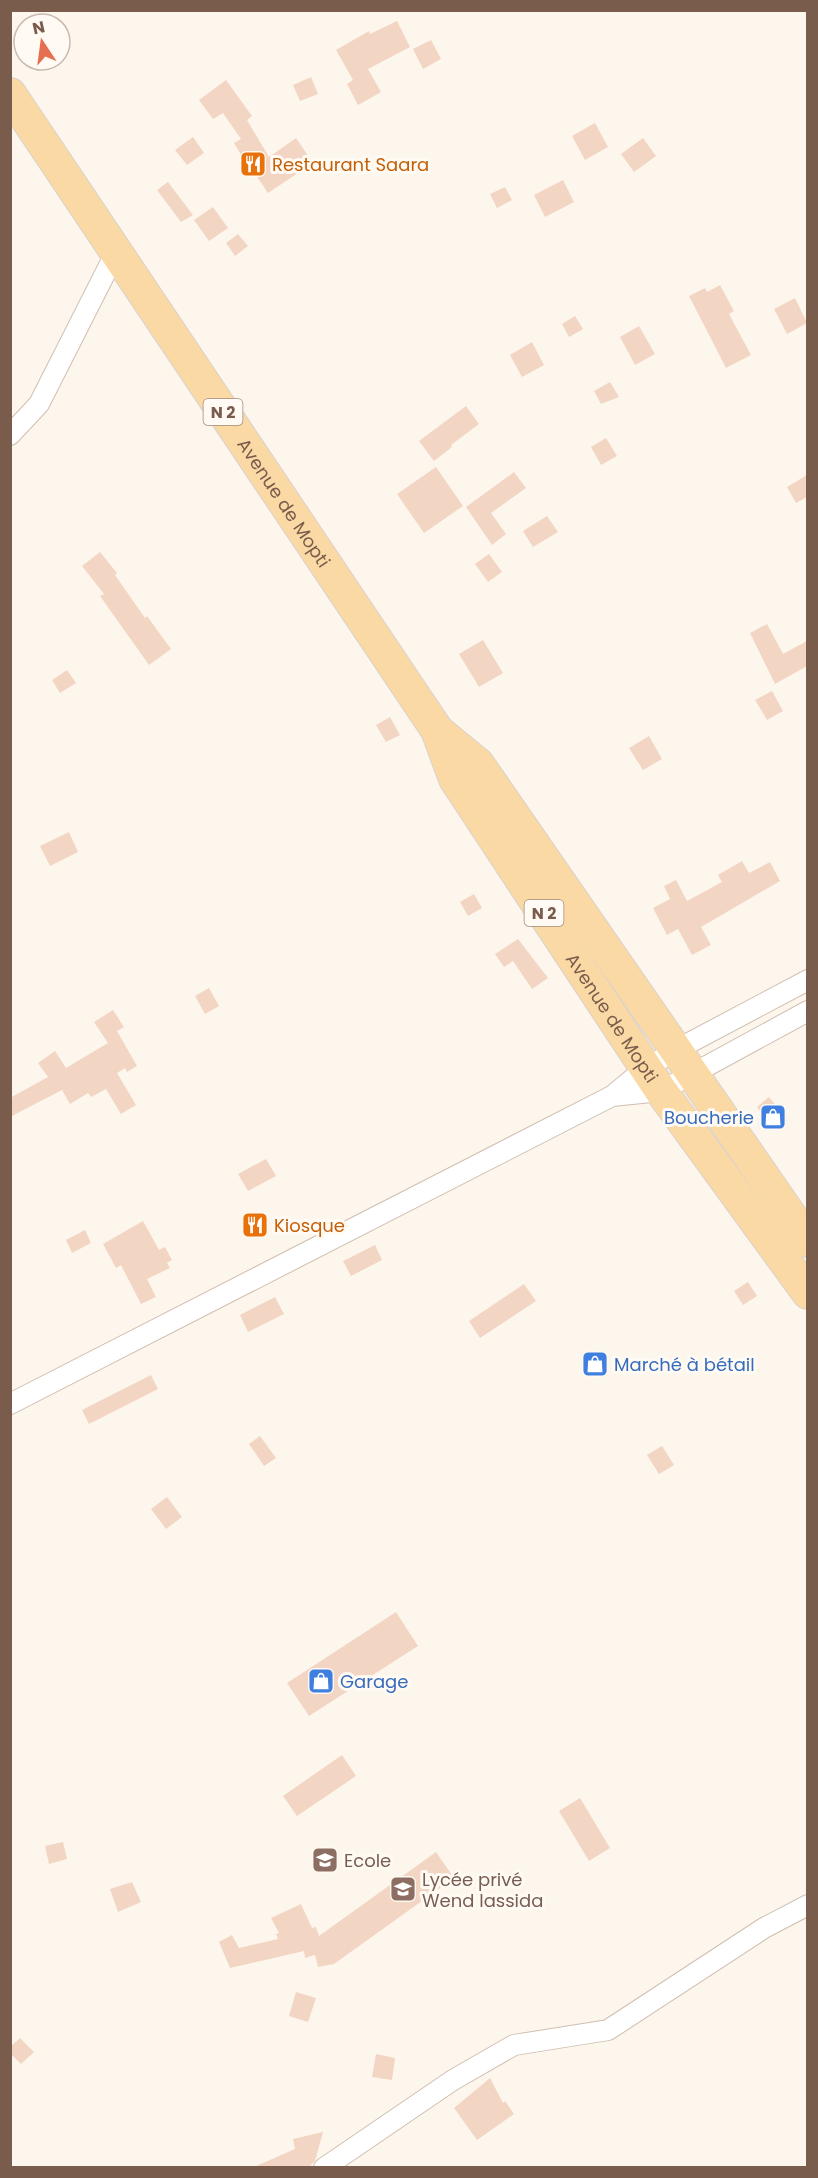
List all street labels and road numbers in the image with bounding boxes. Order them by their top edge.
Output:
road number: N 2 [204,399,242,425]
street label: Avenue de Mopti [232,433,337,572]
road number: N 2 [524,900,564,926]
street label: Avenue de Mopti [560,948,664,1087]

